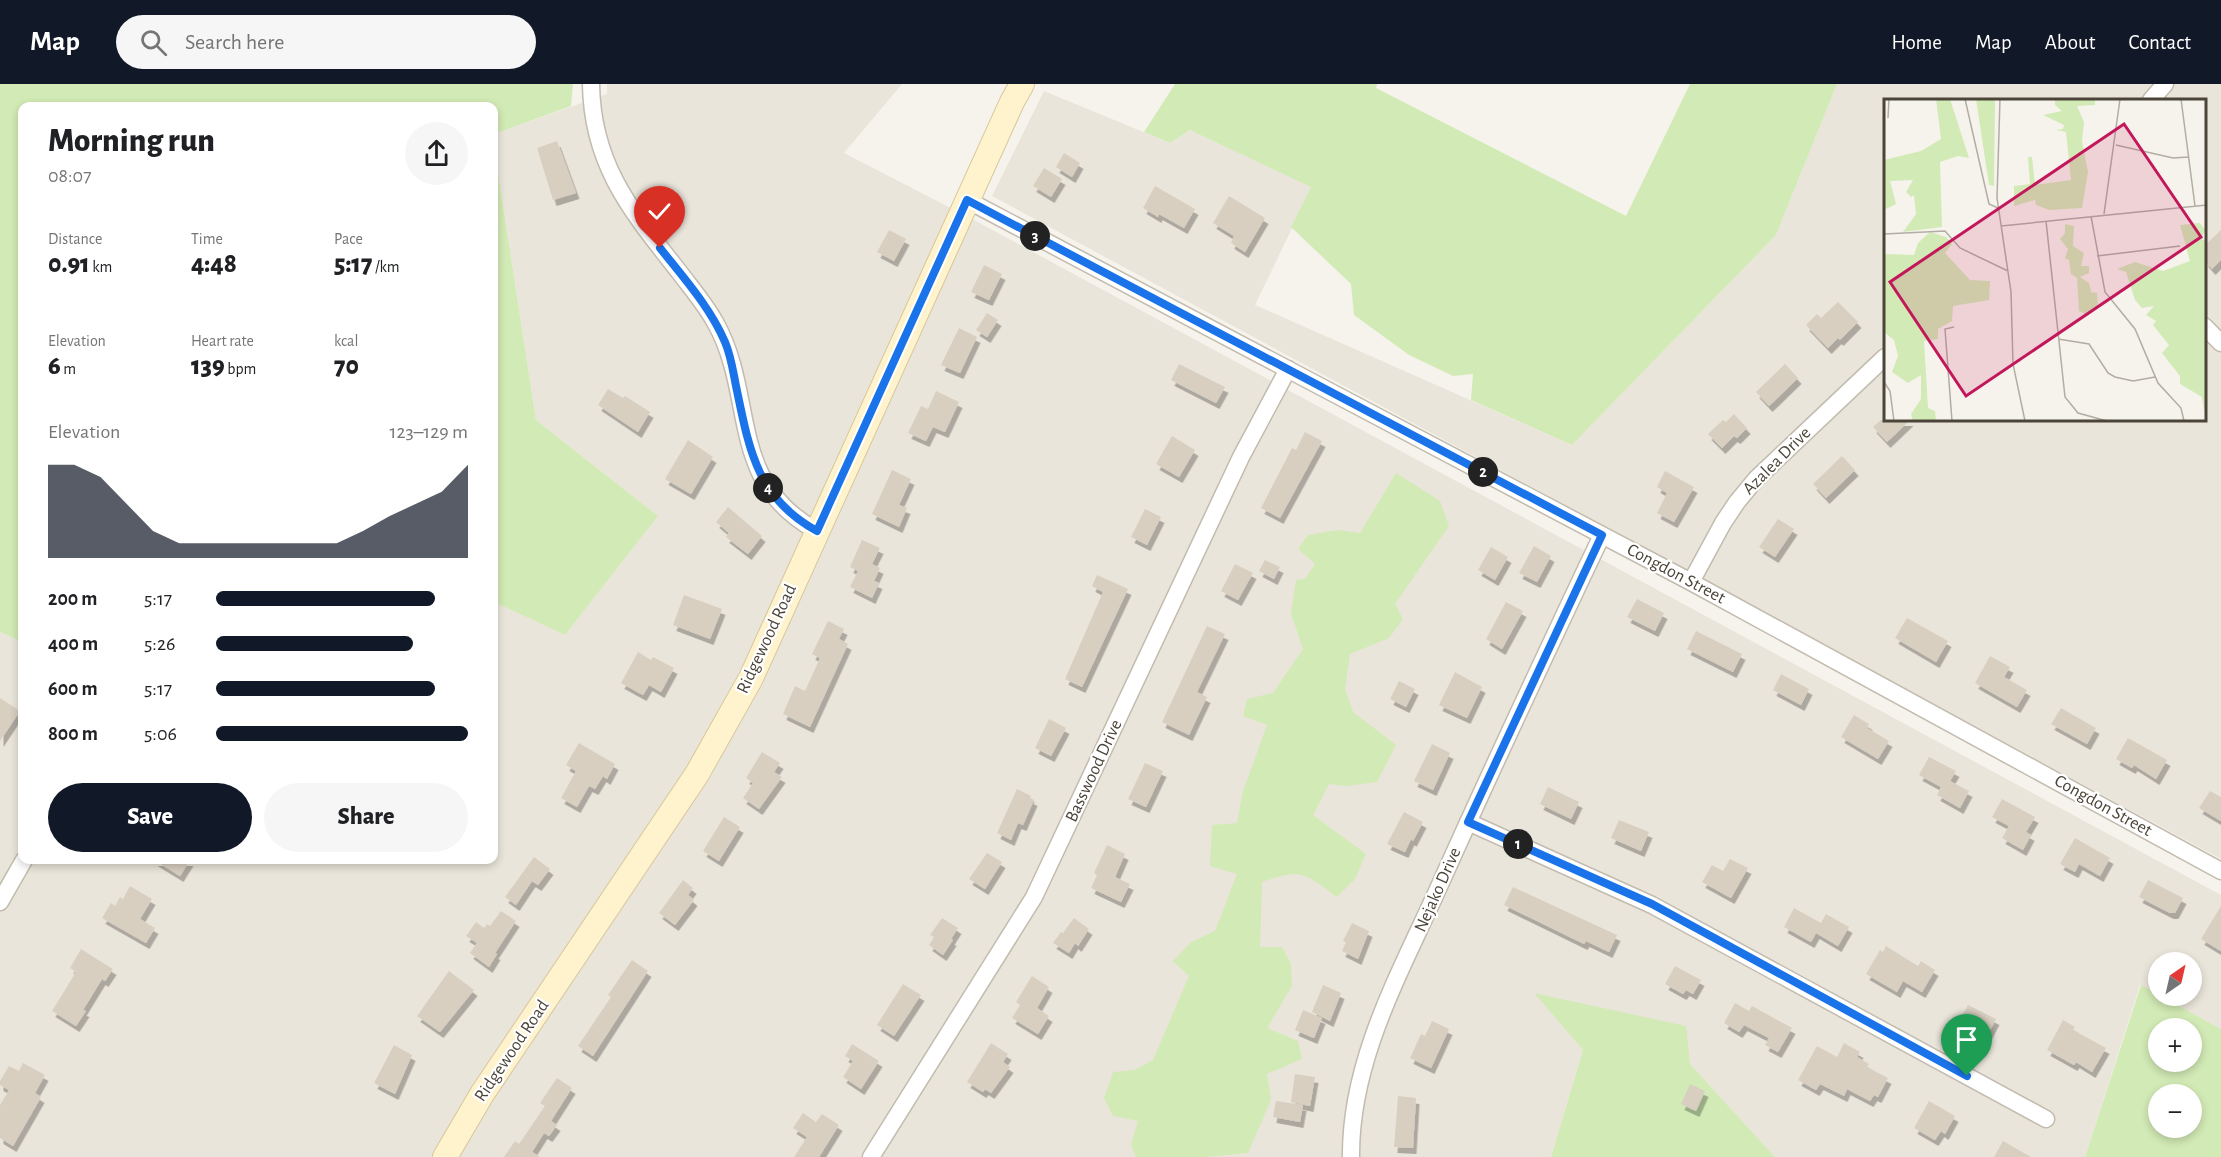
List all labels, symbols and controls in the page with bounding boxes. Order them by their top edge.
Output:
search box [116,15,536,69]
icon: search [137,26,170,59]
text: Map [30,28,80,56]
text: Search here [185,31,284,53]
text: Home [1891,32,1942,53]
text: Map [1975,32,2012,53]
text: About [2045,32,2095,53]
text: Contact [2128,32,2191,53]
inset map [1884,99,2206,422]
button: share [405,122,468,185]
text: Morning run [48,125,215,158]
text: 08:07 [48,166,92,186]
pin [634,186,685,248]
icon: check [643,195,676,228]
pin: 3 [1020,221,1050,251]
text: 3 [1032,228,1038,244]
text: Distance [48,231,102,247]
text: Time [191,231,223,247]
text: Pace [334,231,363,247]
text: 0.91 [48,251,90,277]
text: 4:48 [191,251,237,277]
text: 5:17 [334,251,372,277]
text: km [90,259,112,275]
text: /km [372,259,400,275]
text: Elevation [48,333,106,349]
text: Heart rate [191,333,254,349]
text: kcal [334,333,358,349]
text: 6 [48,353,61,379]
text: 139 [191,353,225,379]
text: 70 [334,353,359,379]
text: m [61,361,76,377]
text: bpm [225,361,256,377]
text: Elevation [48,422,120,442]
text: 123–129 m [390,422,468,442]
street label: Azalea Drive [1740,424,1814,498]
pin: 2 [1468,457,1498,487]
text: 2 [1479,464,1487,480]
pin: 4 [753,473,783,503]
text: 4 [764,480,772,496]
street label: Congdon Street [1624,541,1728,607]
street label: Ridgewood Road [734,582,800,696]
text: 200 m [48,589,97,609]
text: 5:17 [144,589,172,609]
text: 400 m [48,634,98,654]
text: 5:26 [144,634,175,654]
text: 600 m [48,679,98,699]
text: 5:17 [144,679,172,699]
street label: Basswood Drive [1062,717,1126,825]
text: 800 m [48,724,98,744]
text: 5:06 [144,724,177,744]
street label: Congdon Street [2051,772,2155,840]
button: Save [48,783,252,852]
button: Share [264,783,468,852]
pin: 1 [1503,829,1533,859]
text: 1 [1515,836,1521,852]
street label: Nejako Drive [1411,845,1465,935]
north arrow [2148,952,2202,1006]
map controls [2148,952,2202,1138]
street label: Ridgewood Road [471,997,553,1105]
pin [1941,1014,1992,1076]
button: + [2148,1018,2202,1072]
icon: arrive [1950,1023,1983,1056]
button: − [2148,1084,2202,1138]

